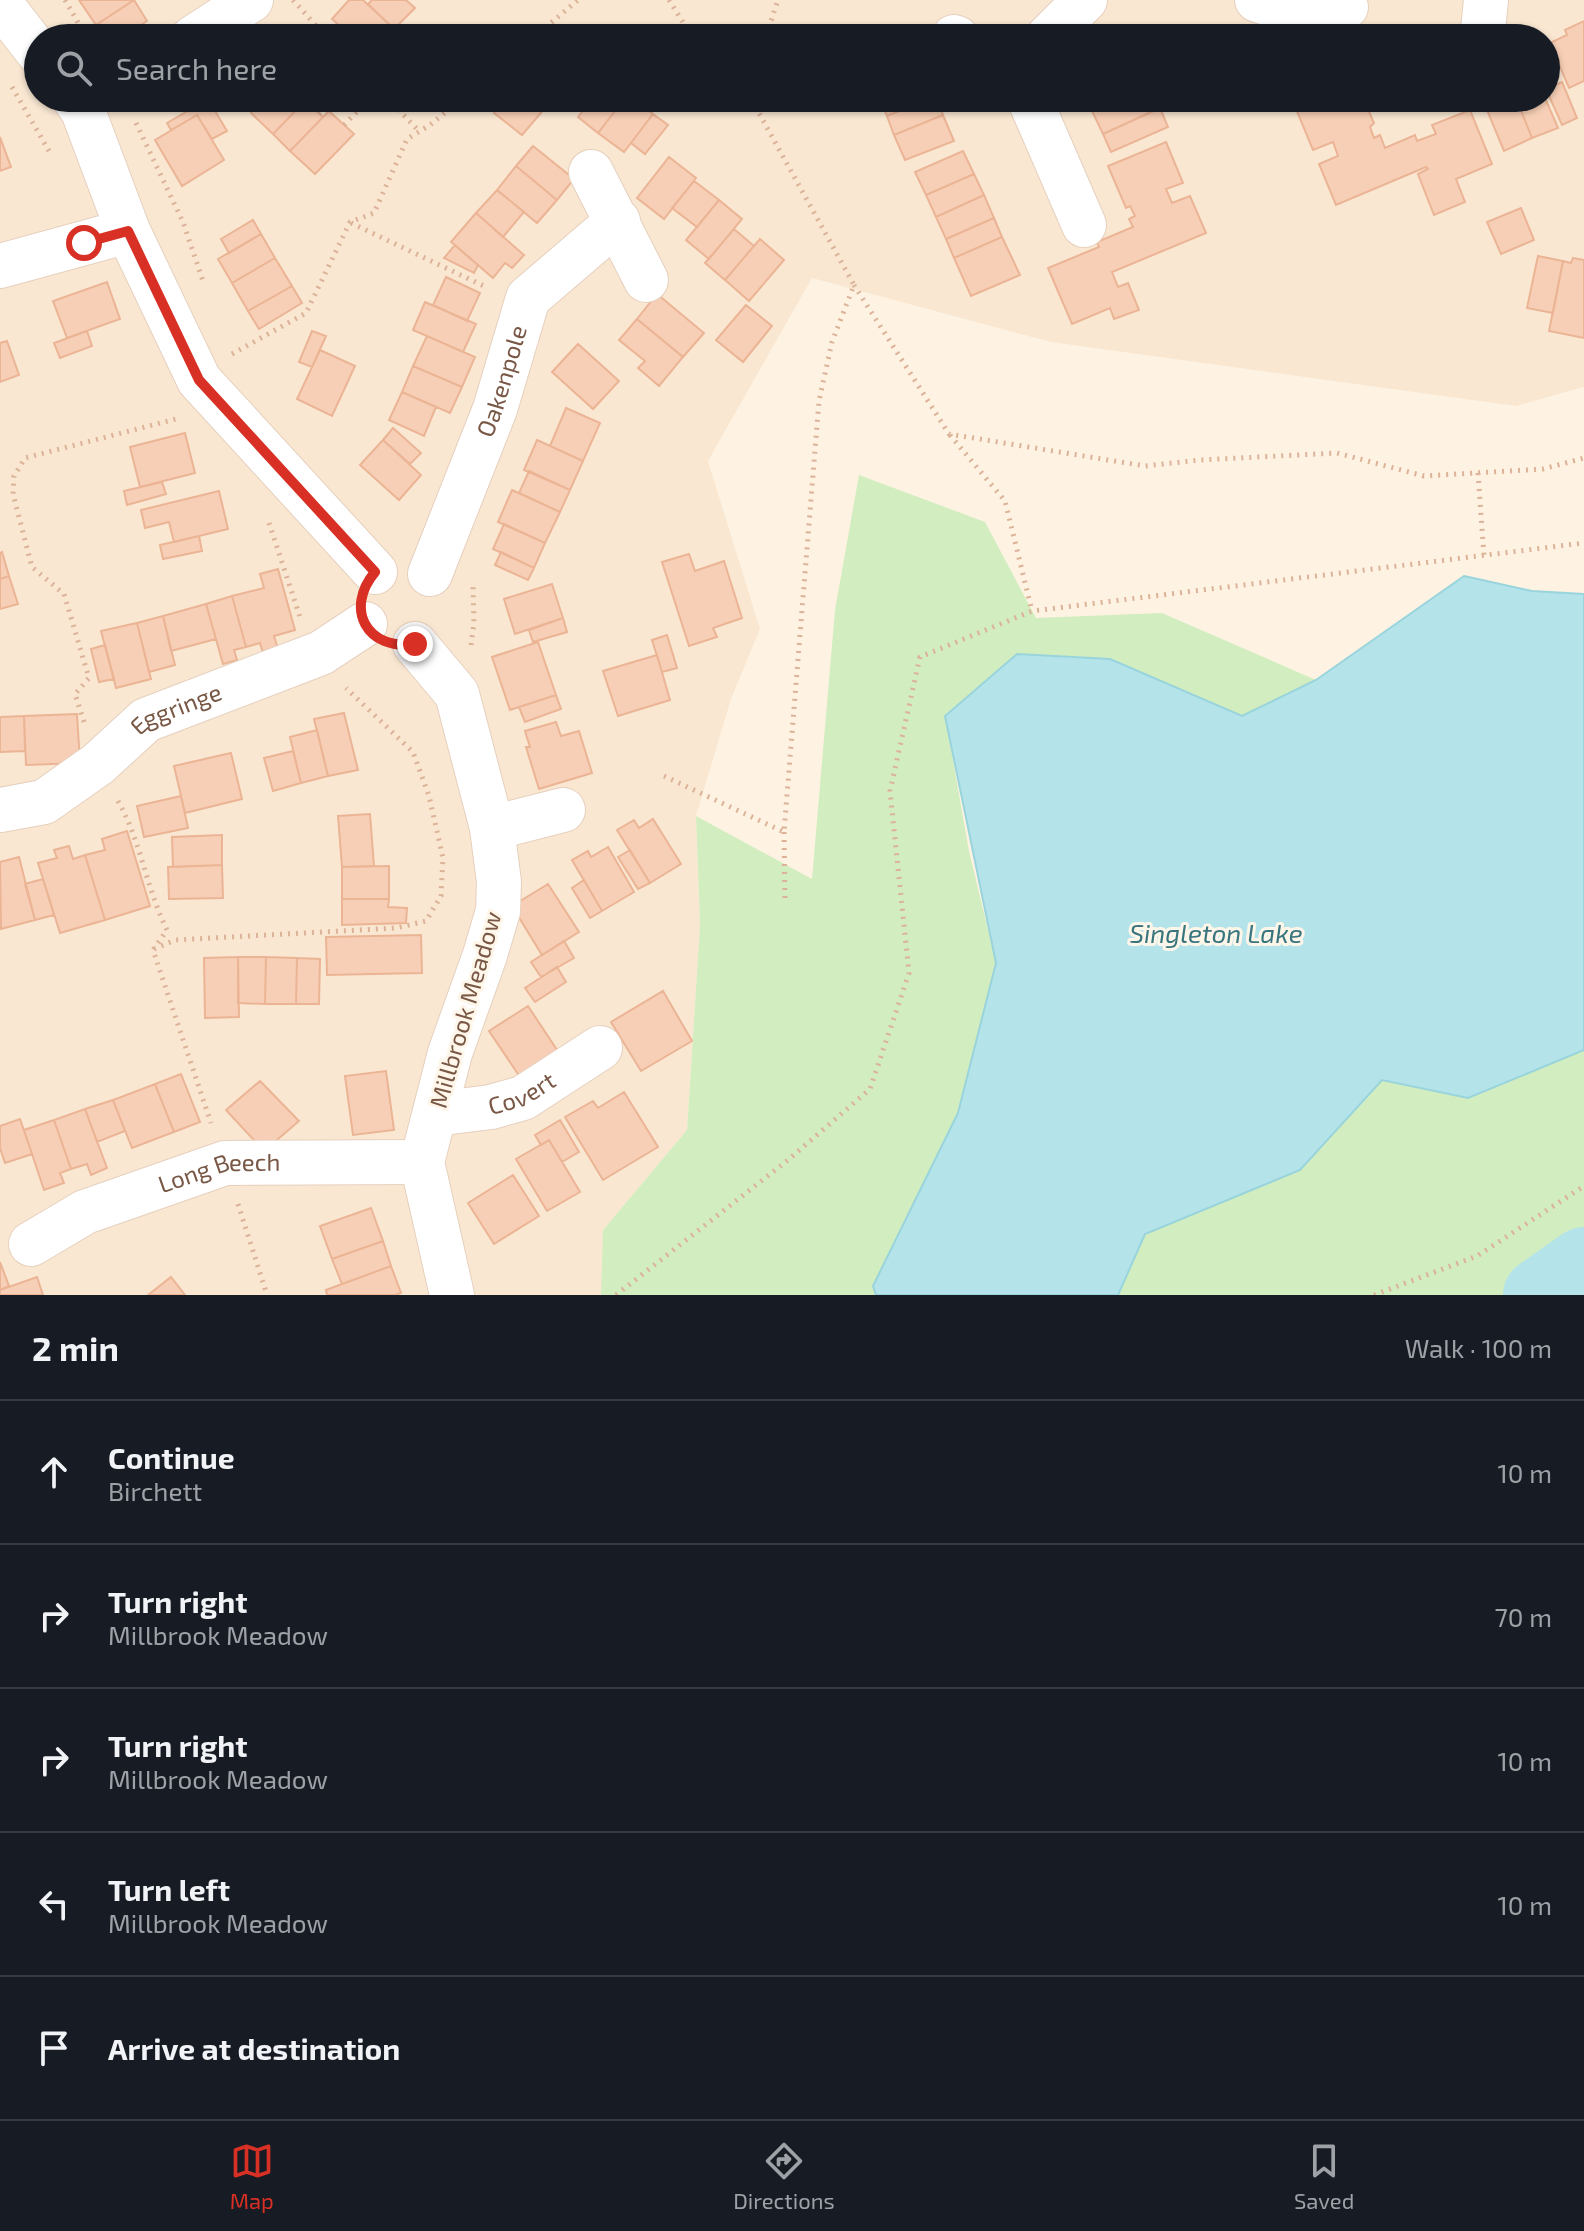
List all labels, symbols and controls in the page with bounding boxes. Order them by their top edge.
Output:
search box [24,24,1560,112]
icon: search [52,46,96,90]
text: Search here [116,50,277,86]
route start [66,225,102,261]
street label: Oakenpole [469,322,532,441]
route end [397,626,433,662]
street label: Eggringe [124,676,225,740]
street label: Millbrook Meadow [423,908,507,1111]
water label: Singleton Lake [1129,917,1303,948]
street label: Covert [485,1065,560,1120]
street label: Long Beech [154,1147,280,1198]
text: 2 min [32,1327,119,1368]
text: Walk · 100 m [1405,1332,1552,1363]
text: Continue [108,1439,235,1475]
icon: ahead [32,1450,76,1494]
text: 10 m [1497,1457,1552,1488]
text: Birchett [108,1475,202,1506]
text: Turn right [108,1583,248,1619]
icon: right [32,1594,76,1638]
text: 70 m [1494,1601,1552,1632]
text: Millbrook Meadow [108,1619,328,1650]
text: Turn right [108,1727,248,1763]
icon: right [32,1738,76,1782]
text: 10 m [1497,1745,1552,1776]
text: Millbrook Meadow [108,1763,328,1794]
text: Turn left [108,1871,230,1907]
icon: left [32,1882,76,1926]
text: 10 m [1497,1889,1552,1920]
text: Millbrook Meadow [108,1907,328,1938]
icon: arrive [32,2026,76,2070]
text: Arrive at destination [108,2030,400,2066]
tab: Map [230,2139,274,2213]
tab: Directions [733,2139,835,2213]
tab: Saved [1294,2139,1354,2213]

